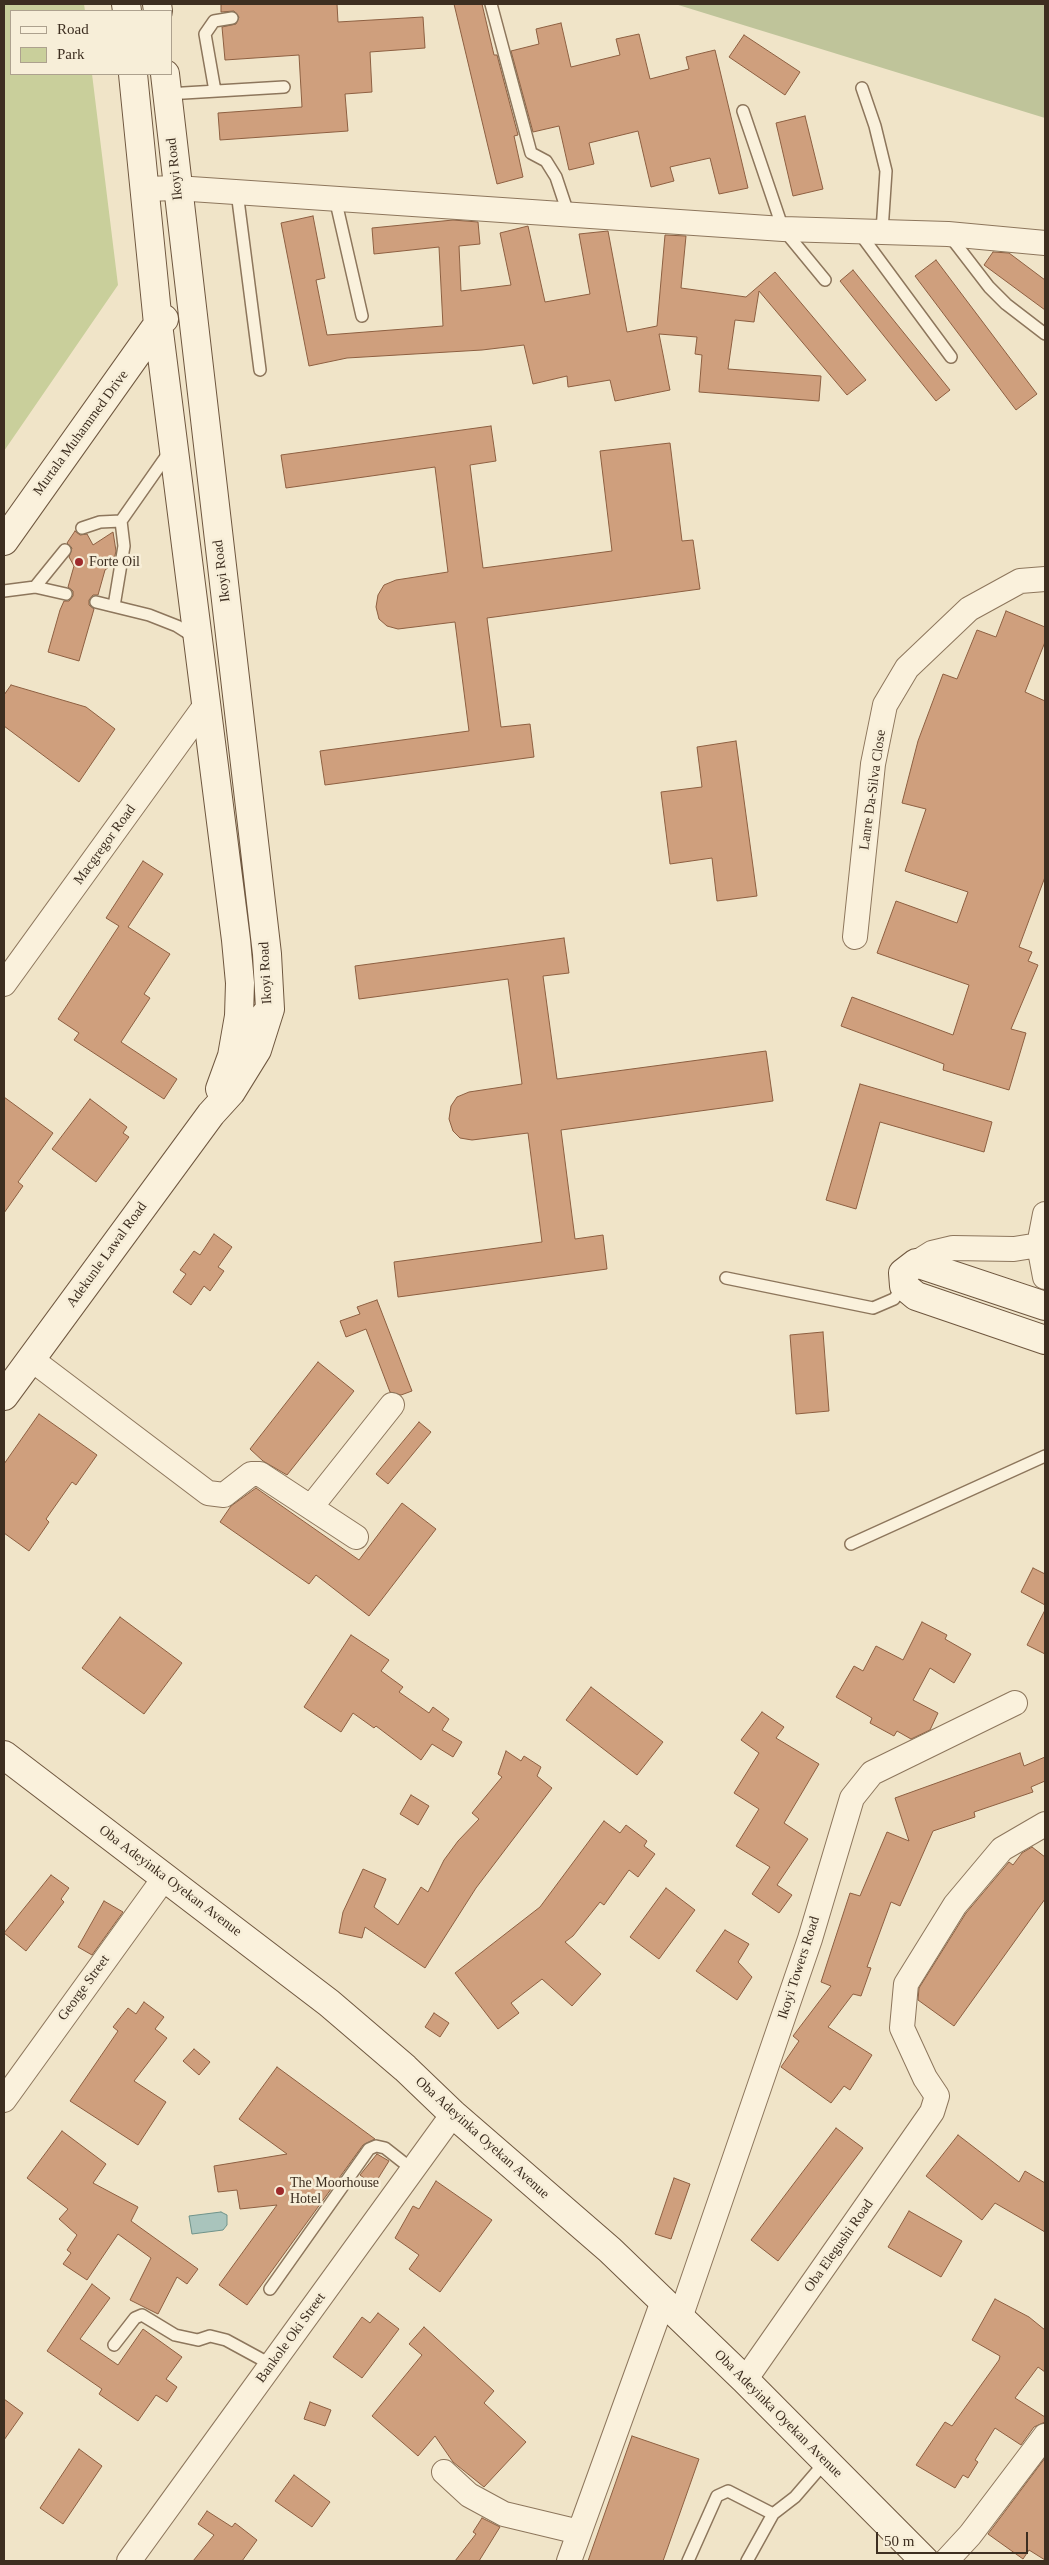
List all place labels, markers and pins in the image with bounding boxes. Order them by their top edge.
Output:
place label: Forte Oil [89,554,140,570]
marker: Forte Oil [73,556,85,568]
place label: The Moorhouse Hotel [290,2175,379,2208]
marker: The Moorhouse Hotel [274,2185,286,2197]

